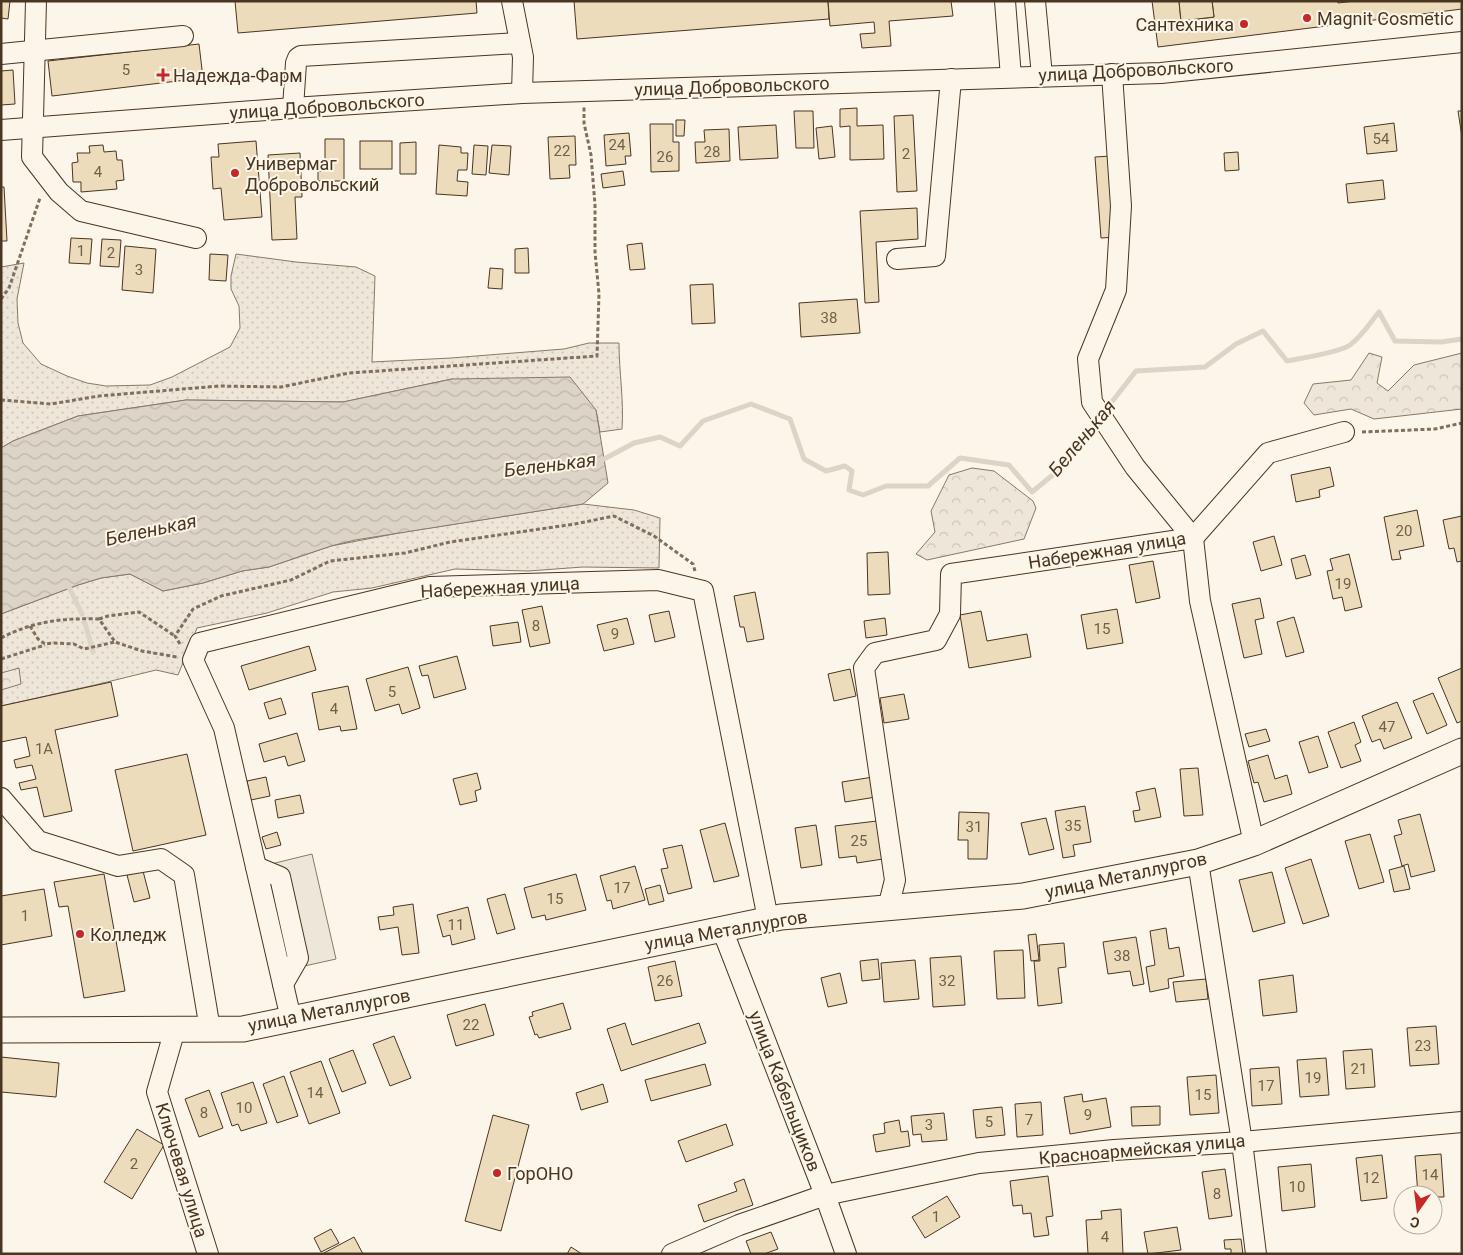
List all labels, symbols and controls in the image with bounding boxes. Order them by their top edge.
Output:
place label: Magnit Cosmetic [1317,8,1454,29]
marker: Magnit Cosmetic [1301,12,1313,24]
place label: Сантехника [1135,14,1234,35]
marker: Сантехника [1238,18,1250,30]
street label: улица Добровольского [1038,54,1234,86]
house number: 5 [122,61,130,79]
place label: Надежда-Фарм [173,65,303,86]
marker: Надежда-Фарм [157,69,169,81]
street label: улица Добровольского [634,72,830,100]
street label: улица Добровольского [229,89,425,123]
house number: 54 [1373,130,1390,148]
house number: 24 [609,136,626,154]
house number: 22 [554,142,570,160]
house number: 28 [704,143,720,161]
house number: 2 [902,145,910,163]
house number: 26 [657,148,673,166]
place label: Универмаг Добровольский [245,153,380,195]
house number: 4 [94,163,103,181]
marker: Универмаг Добровольский [229,167,241,179]
house number: 1 [77,242,85,260]
house number: 2 [107,244,115,262]
house number: 3 [135,261,143,279]
house number: 38 [821,309,837,327]
water label: Беленькая [1043,395,1121,481]
water label: Беленькая [503,448,597,482]
water label: Беленькая [103,509,199,551]
house number: 20 [1396,522,1412,540]
street label: Набережная улица [1027,527,1187,573]
street label: Набережная улица [420,572,580,602]
house number: 19 [1335,575,1351,593]
house number: 8 [532,617,540,635]
house number: 15 [1094,620,1110,638]
house number: 9 [611,625,619,643]
house number: 5 [388,683,396,701]
house number: 4 [330,700,339,718]
house number: 47 [1379,718,1395,736]
house number: 1А [35,740,53,758]
house number: 35 [1065,817,1081,835]
house number: 31 [966,818,982,836]
house number: 25 [851,832,867,850]
street label: улица Металлургов [1043,848,1209,902]
house number: 17 [614,879,630,897]
house number: 15 [547,890,563,908]
street label: улица Металлургов [643,905,809,955]
house number: 1 [21,907,29,925]
house number: 11 [448,916,464,934]
place label: Колледж [90,924,167,945]
marker: Колледж [74,928,86,940]
house number: 38 [1114,947,1130,965]
house number: 26 [657,972,673,990]
house number: 32 [939,972,955,990]
street label: улица Металлургов [246,984,412,1036]
street label: улица Кабельщиков [745,1008,825,1174]
house number: 22 [463,1016,479,1034]
house number: 23 [1415,1037,1431,1055]
house number: 21 [1351,1060,1367,1078]
house number: 19 [1305,1069,1321,1087]
house number: 17 [1258,1077,1274,1095]
house number: 14 [307,1084,324,1102]
house number: 15 [1195,1086,1211,1104]
house number: 10 [236,1099,252,1117]
street label: Ключевая улица [152,1100,212,1240]
house number: 8 [200,1104,208,1122]
house number: 9 [1084,1106,1092,1124]
house number: 7 [1025,1111,1033,1129]
house number: 5 [985,1113,993,1131]
house number: 3 [925,1116,933,1134]
street label: Красноармейская улица [1038,1130,1246,1168]
house number: 2 [130,1155,138,1173]
place label: ГорОНО [507,1163,573,1184]
house number: 14 [1422,1166,1439,1184]
marker: ГорОНО [491,1167,503,1179]
house number: 12 [1363,1169,1379,1187]
house number: 10 [1289,1178,1305,1196]
house number: 8 [1213,1185,1221,1203]
north arrow [1393,1185,1443,1235]
house number: 1 [932,1208,940,1226]
text: С [1408,1214,1421,1231]
house number: 4 [1101,1228,1110,1246]

